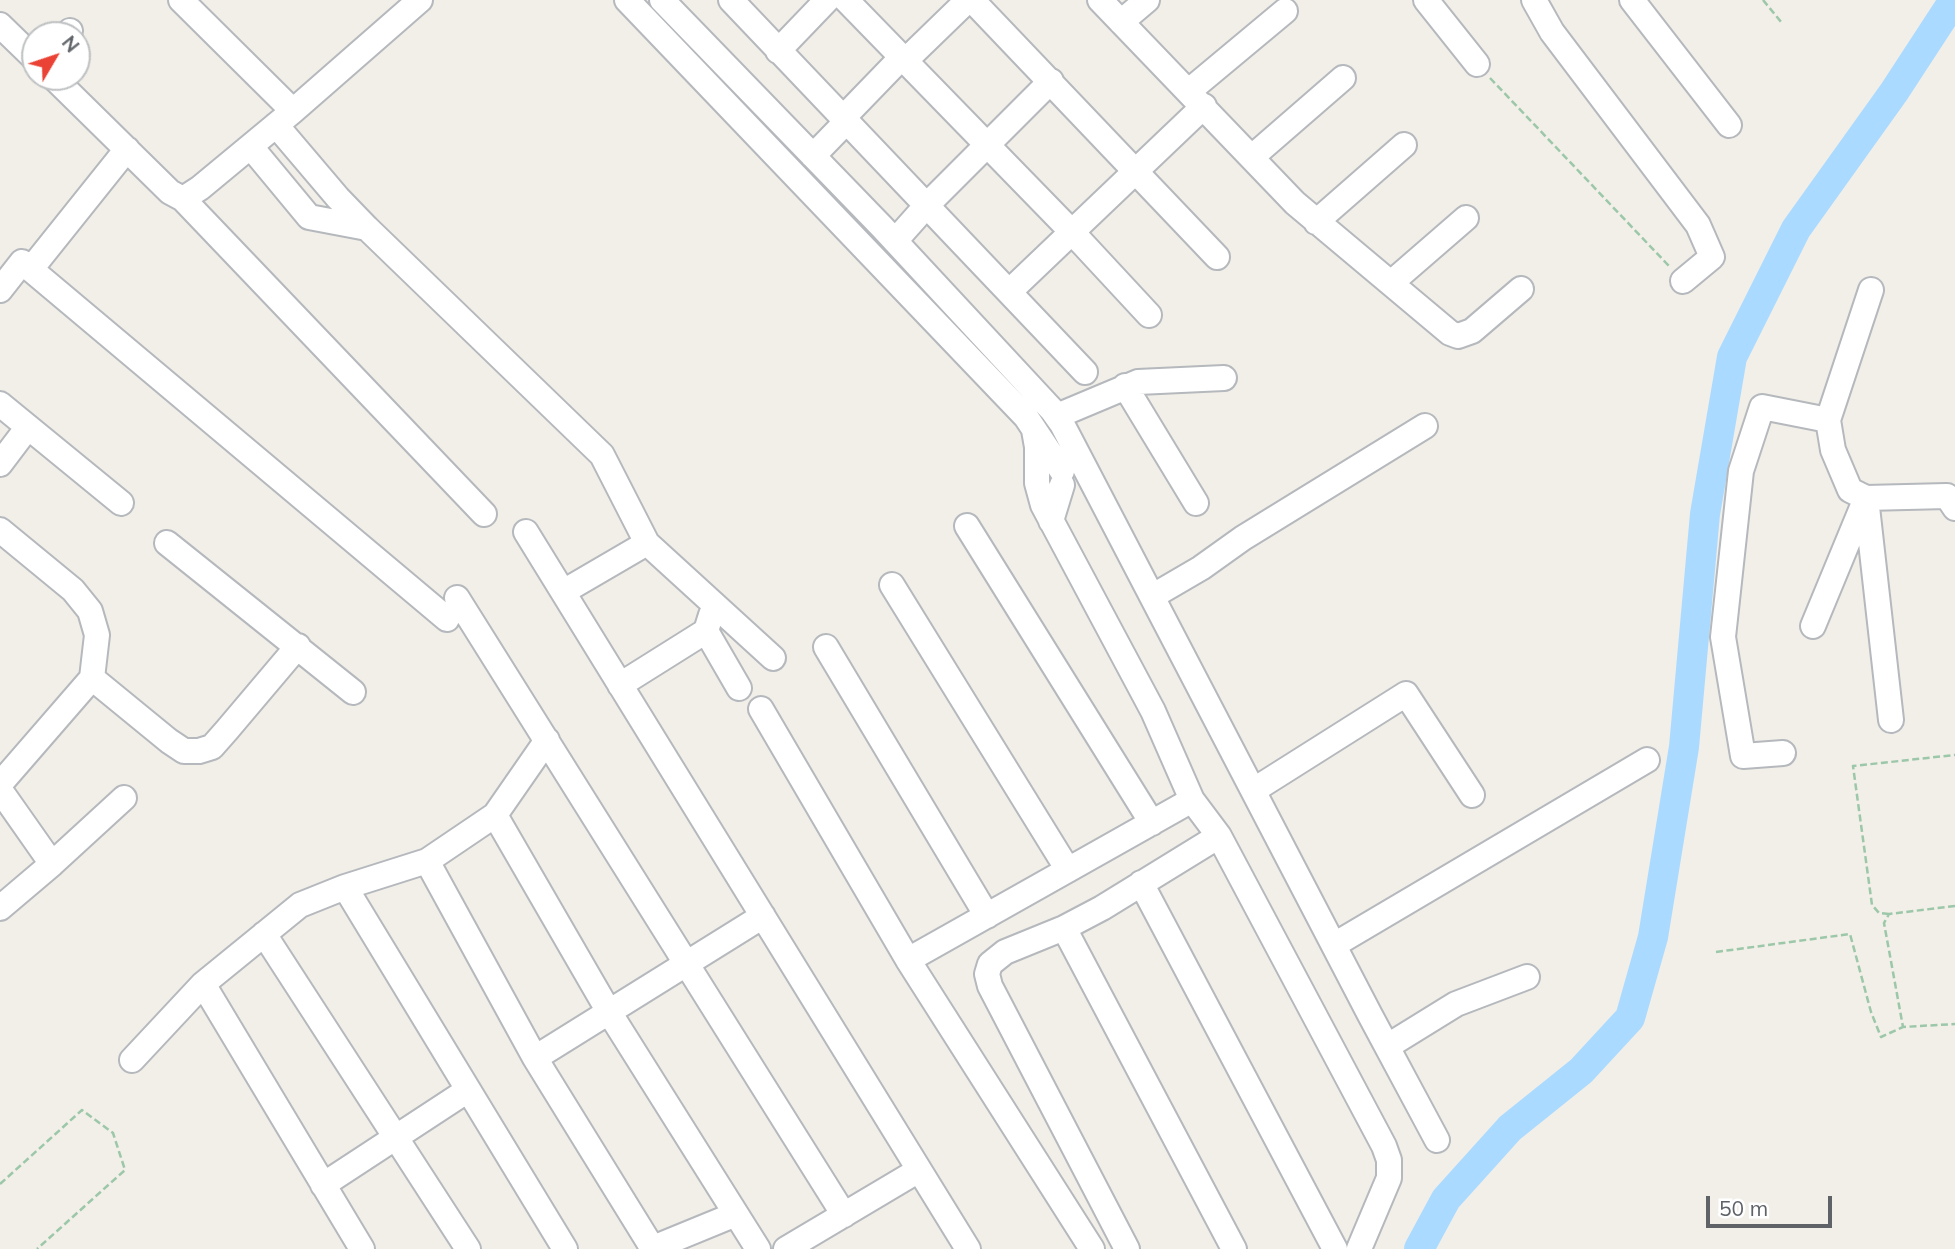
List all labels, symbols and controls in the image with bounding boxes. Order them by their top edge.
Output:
north arrow [21,21,91,91]
text: N [57,31,85,57]
scale bar [1710,1182,1836,1226]
text: 50 m [1719,1195,1768,1221]

